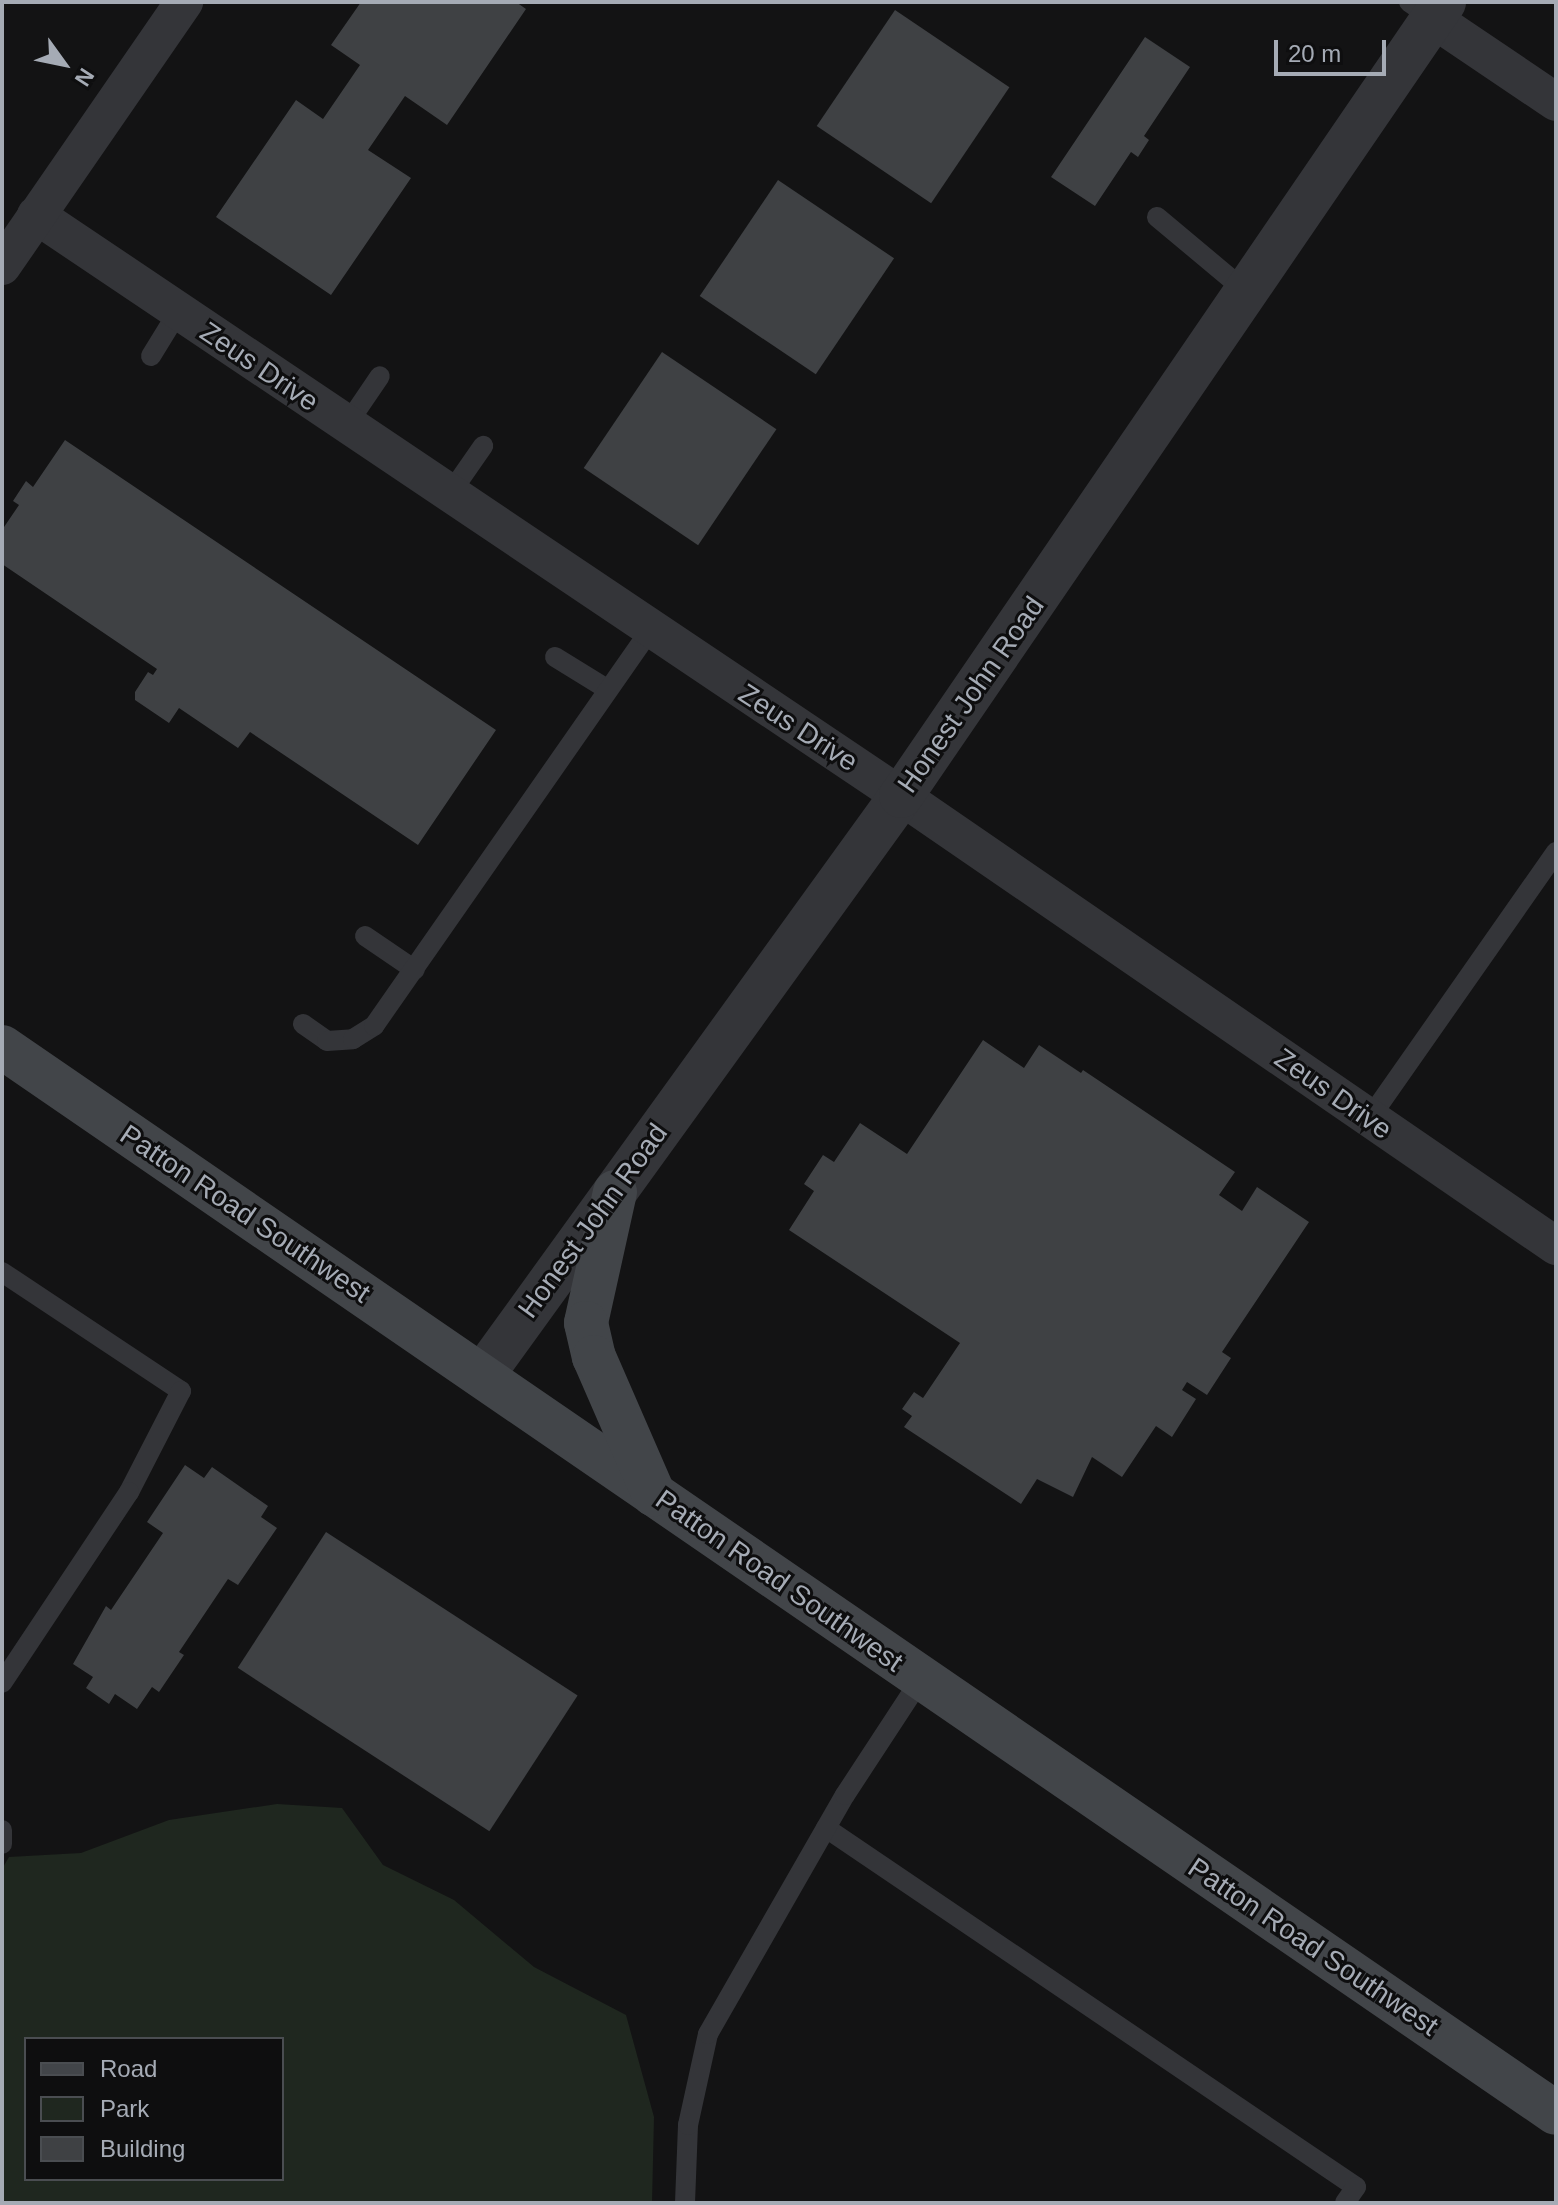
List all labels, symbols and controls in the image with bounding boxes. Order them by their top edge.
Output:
north arrow [24,24,104,104]
scale bar [1278,24,1390,74]
text: 20 m [1288,40,1341,67]
text: N [70,64,99,91]
street label: Zeus Drive [193,315,325,419]
street label: Honest John Road [891,590,1051,800]
street label: Zeus Drive [732,677,864,779]
street label: Zeus Drive [1268,1041,1398,1147]
street label: Honest John Road [511,1117,675,1325]
street label: Patton Road Southwest [114,1118,376,1310]
street label: Patton Road Southwest [649,1483,909,1679]
street label: Patton Road Southwest [1182,1851,1444,2043]
legend [24,2037,284,2181]
text: Road [100,2055,157,2082]
text: Park [100,2095,149,2122]
text: Building [100,2135,185,2162]

